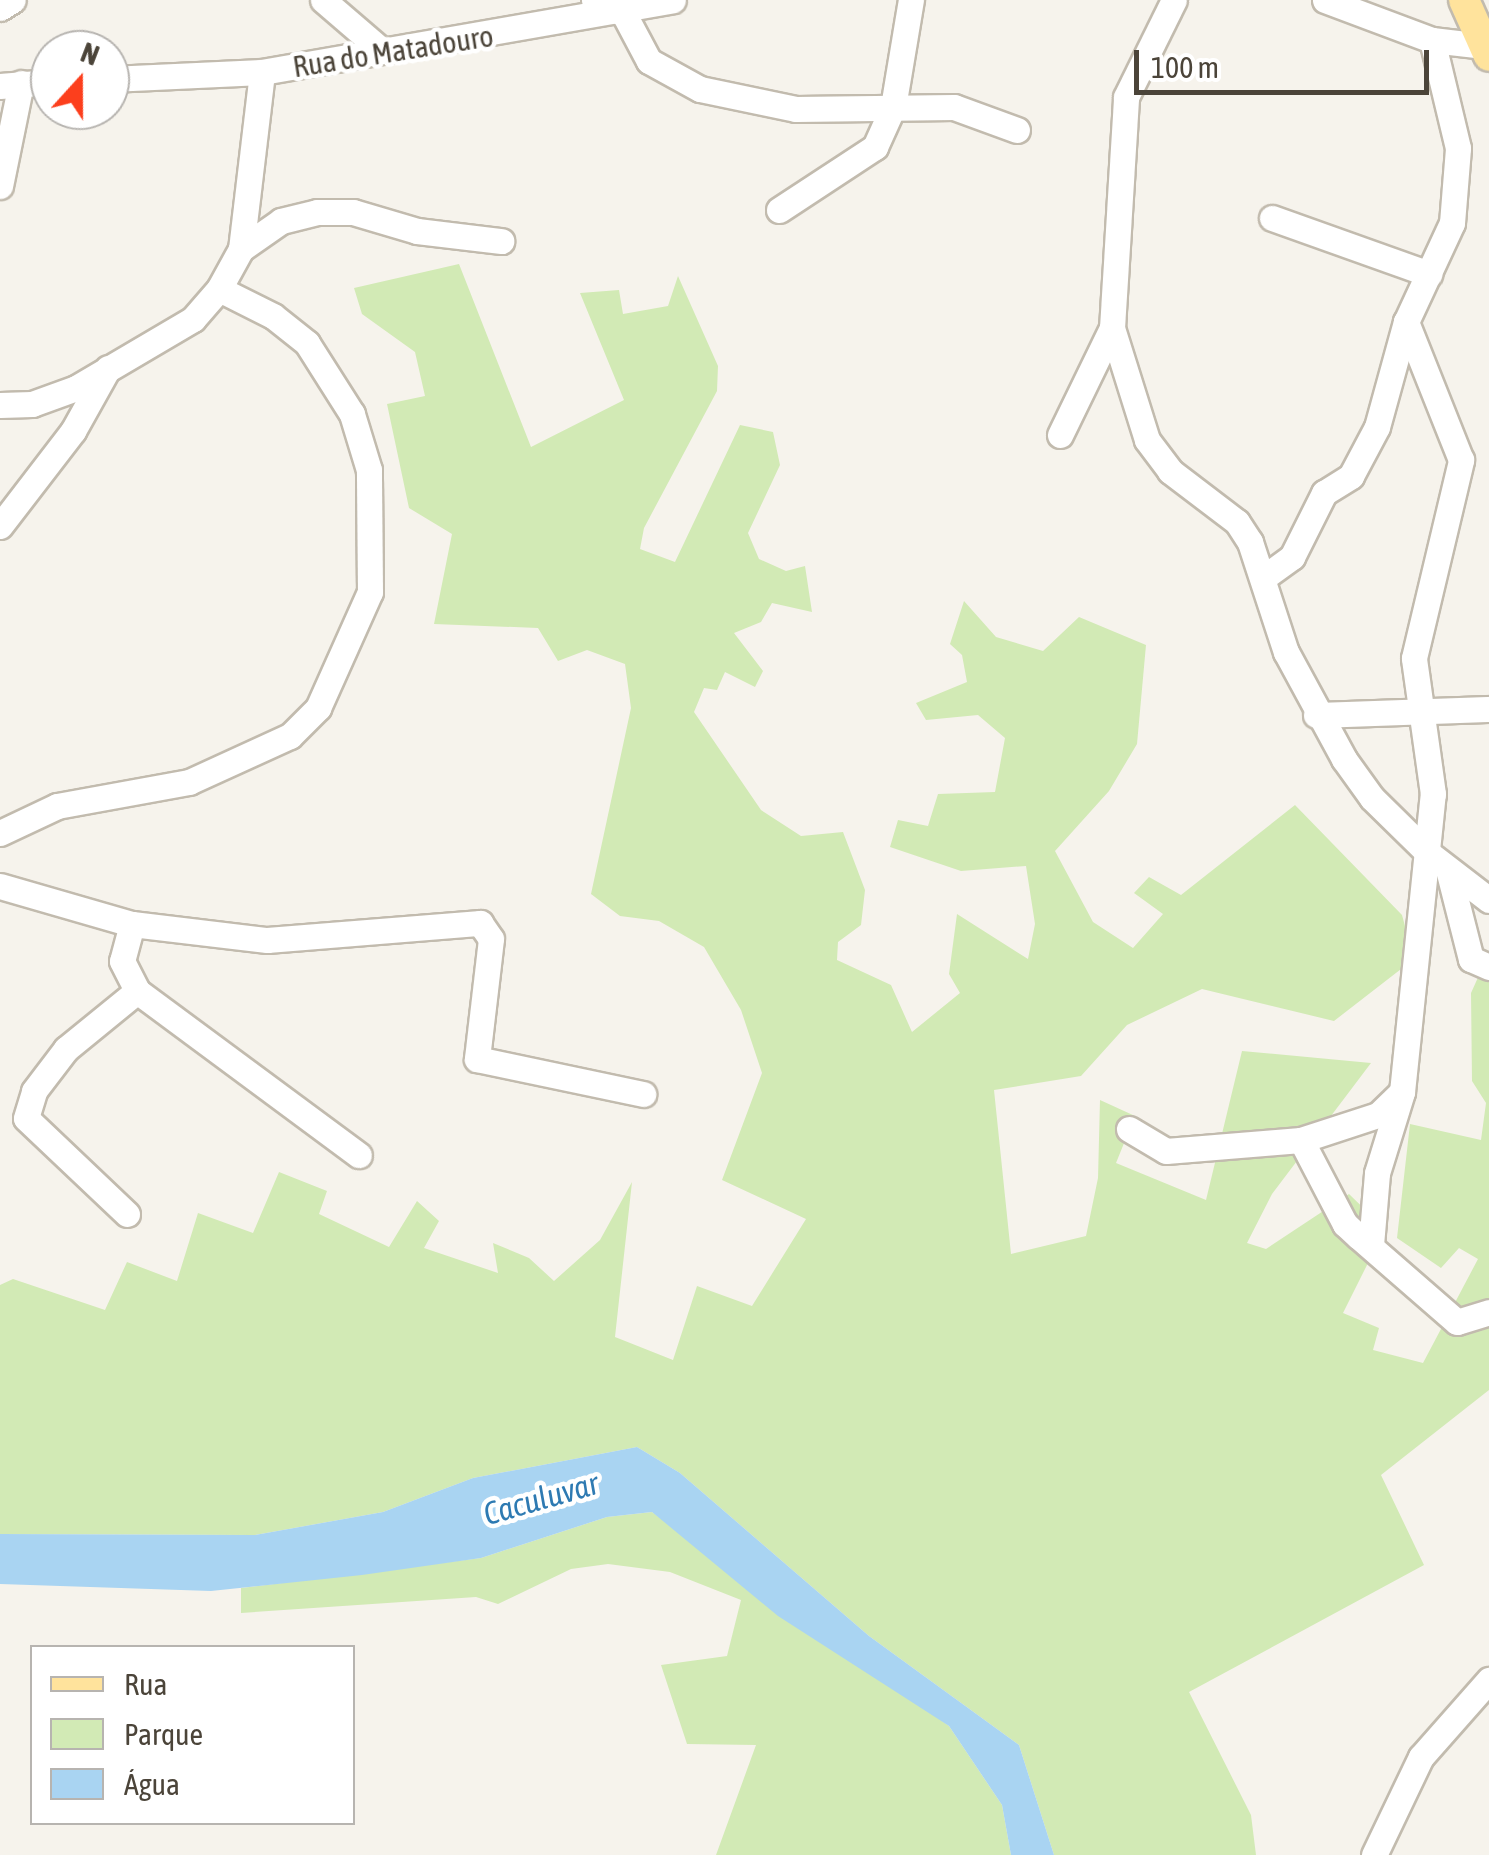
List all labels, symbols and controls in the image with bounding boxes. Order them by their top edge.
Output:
street label: Rua do Matadouro [290,17,496,85]
north arrow [30,30,130,130]
scale bar [1139,30,1434,92]
text: N [77,36,103,72]
text: 100 m [1151,50,1219,84]
water label: Caculuvar [479,1464,603,1534]
legend [30,1645,355,1825]
text: Rua [124,1667,167,1701]
text: Parque [124,1717,203,1751]
text: Água [124,1767,180,1801]

